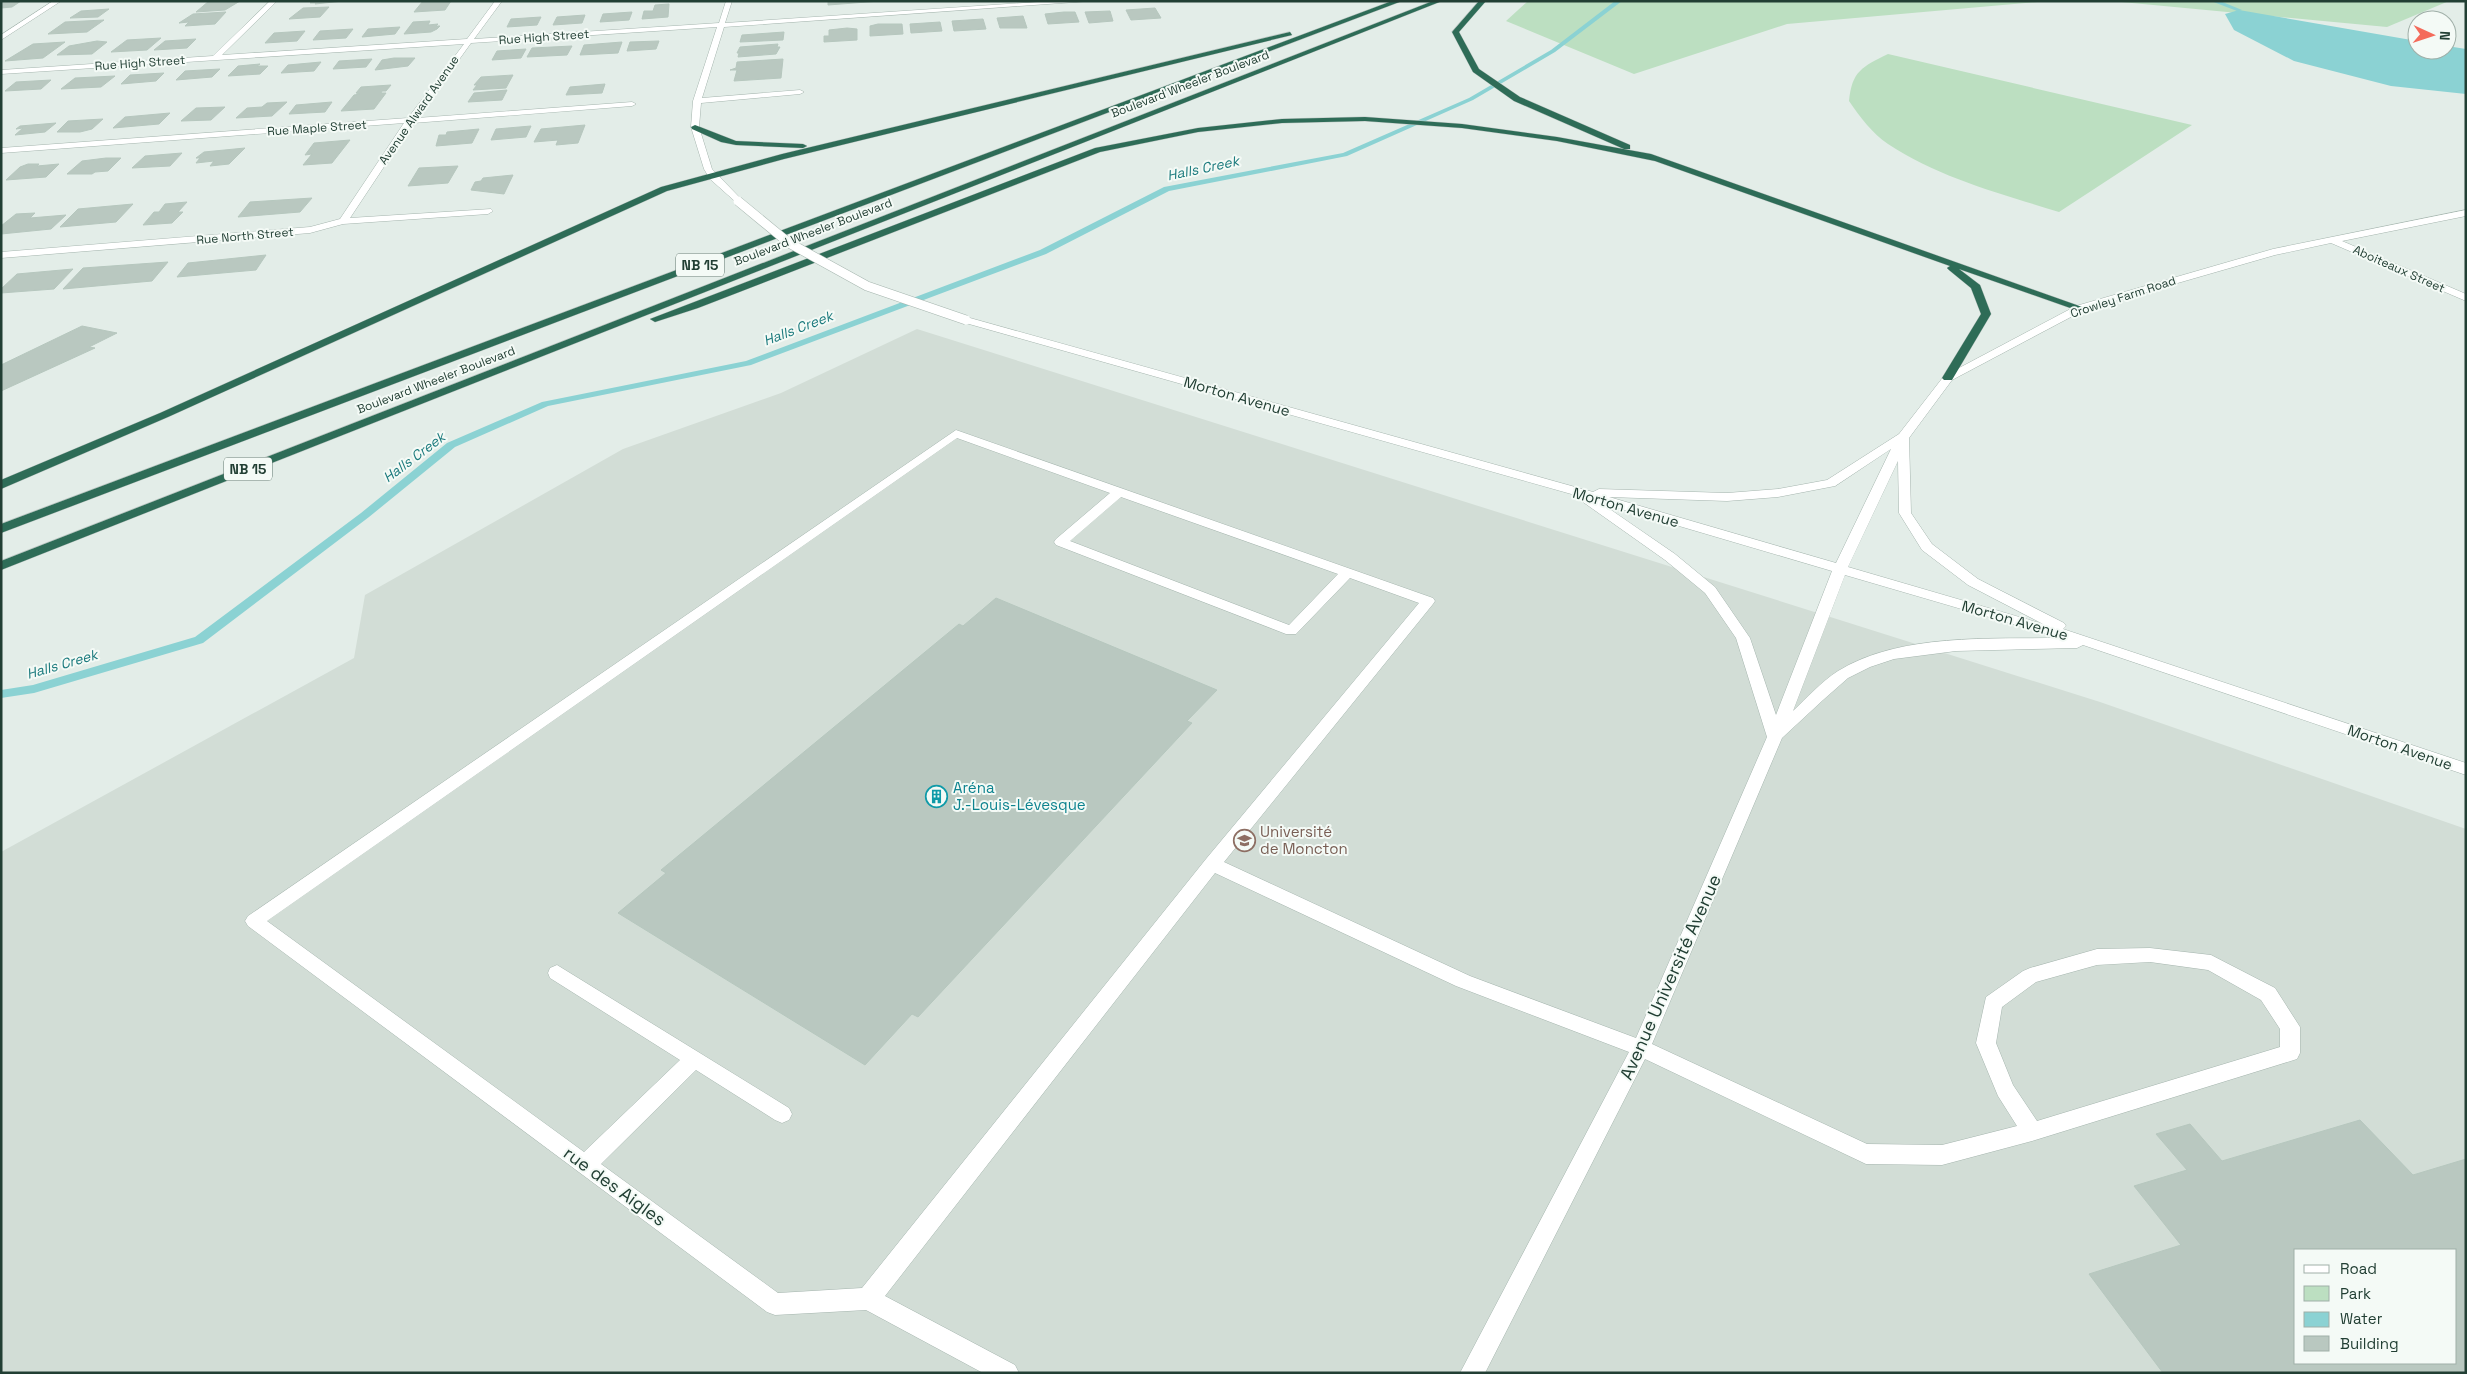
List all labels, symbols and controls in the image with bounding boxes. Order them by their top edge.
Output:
north arrow [2407,10,2457,60]
street label: Rue High Street [498,26,590,48]
text: N [2436,31,2454,41]
street label: Boulevard Wheeler Boulevard [1109,46,1271,122]
street label: Rue High Street [94,52,186,74]
street label: Avenue Alward Avenue [375,52,463,168]
street label: Rue Maple Street [267,117,367,139]
water label: Halls Creek [1165,151,1242,184]
street label: Boulevard Wheeler Boulevard [732,194,894,270]
street label: Rue North Street [196,224,294,248]
street label: Aboiteaux Street [2351,242,2447,296]
road number: NB 15 [676,254,724,276]
street label: Crowley Farm Road [2068,272,2178,322]
water label: Halls Creek [761,306,837,350]
street label: Boulevard Wheeler Boulevard [355,342,517,418]
street label: Morton Avenue [1182,372,1292,420]
water label: Halls Creek [379,427,450,486]
road number: NB 15 [224,458,272,480]
street label: Morton Avenue [1571,483,1681,531]
street label: Morton Avenue [1960,596,2070,644]
water label: Halls Creek [24,645,101,683]
street label: Morton Avenue [2345,720,2455,774]
place label: Aréna J.-Louis-Lévesque [953,778,1086,814]
building icon: Aréna J.-Louis-Lévesque [925,784,949,808]
place label: Université de Moncton [1260,822,1348,858]
school or university icon: Université de Moncton [1232,828,1256,852]
street label: Avenue Université Avenue [1614,871,1726,1083]
street label: rue des Aigles [559,1141,671,1231]
legend [2294,1249,2457,1364]
text: Road [2340,1259,2377,1278]
text: Park [2340,1284,2371,1303]
text: Water [2340,1309,2383,1328]
text: Building [2340,1334,2399,1353]

